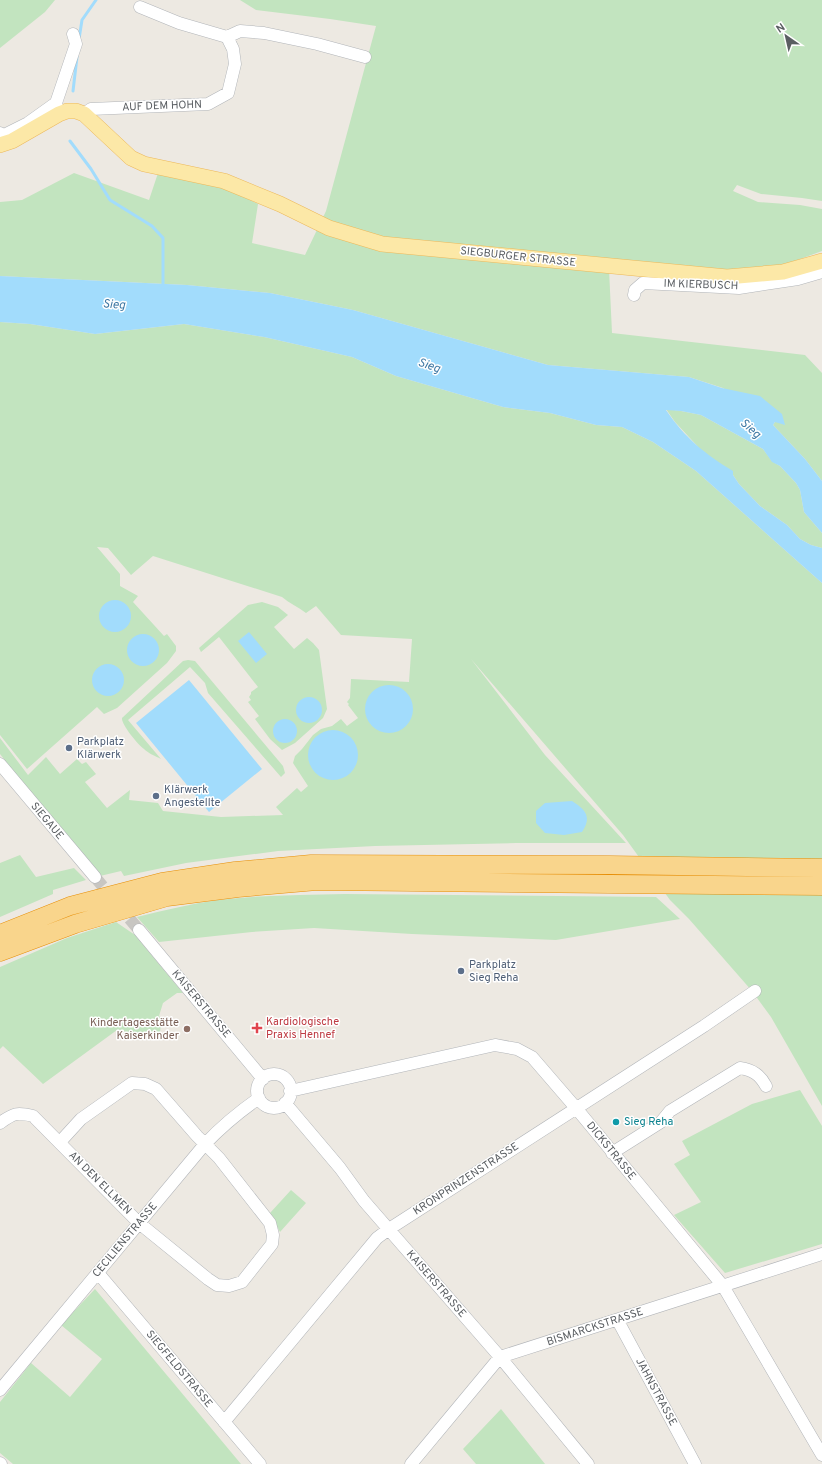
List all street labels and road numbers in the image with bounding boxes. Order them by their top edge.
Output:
street label: AUF DEM HOHN [122,98,202,114]
street label: SIEGBURGER STRASSE [459,244,577,270]
street label: IM KIERBUSCH [663,277,739,293]
street label: SIEGAUE [27,799,67,843]
street label: KAISERSTRASSE [168,967,234,1041]
street label: DICKSTRASSE [583,1119,639,1183]
street label: KRONPRINZENSTRASSE [410,1140,522,1218]
street label: AN DEN ELLMEN [65,1148,135,1218]
street label: CECILIENSTRASSE [90,1200,160,1280]
street label: KAISERSTRASSE [403,1247,469,1321]
street label: BISMARCKSTRASSE [545,1305,645,1349]
street label: SIEGFELDSTRASSE [143,1327,215,1411]
street label: JAHNSTRASSE [632,1356,680,1428]

